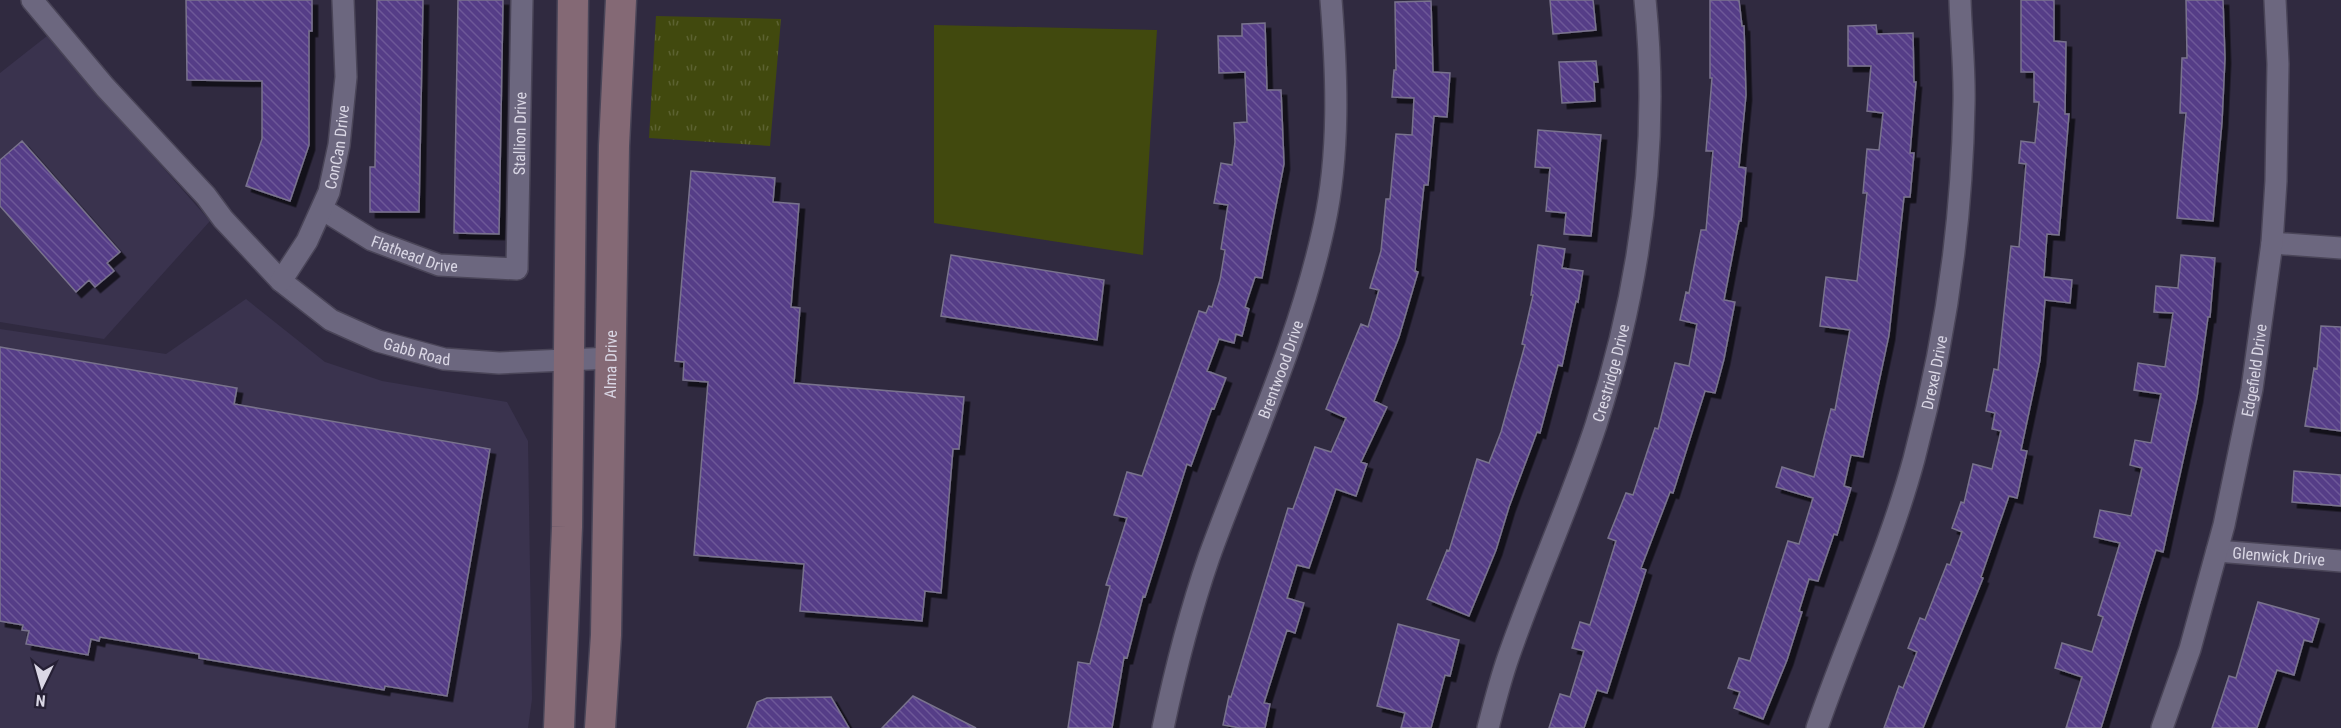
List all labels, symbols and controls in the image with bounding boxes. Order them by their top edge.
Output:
street label: Stallion Drive [509,92,530,175]
street label: ConCan Drive [320,104,353,191]
street label: Flathead Drive [369,231,458,275]
street label: Brentwood Drive [1254,318,1307,421]
street label: Crestridge Drive [1588,322,1633,424]
street label: Edgefield Drive [2237,323,2270,418]
street label: Alma Drive [600,330,620,398]
street label: Gabb Road [381,333,451,369]
street label: Drexel Drive [1917,334,1951,411]
street label: Glenwick Drive [2232,543,2326,569]
north arrow [12,656,72,716]
text: N [35,691,46,710]

